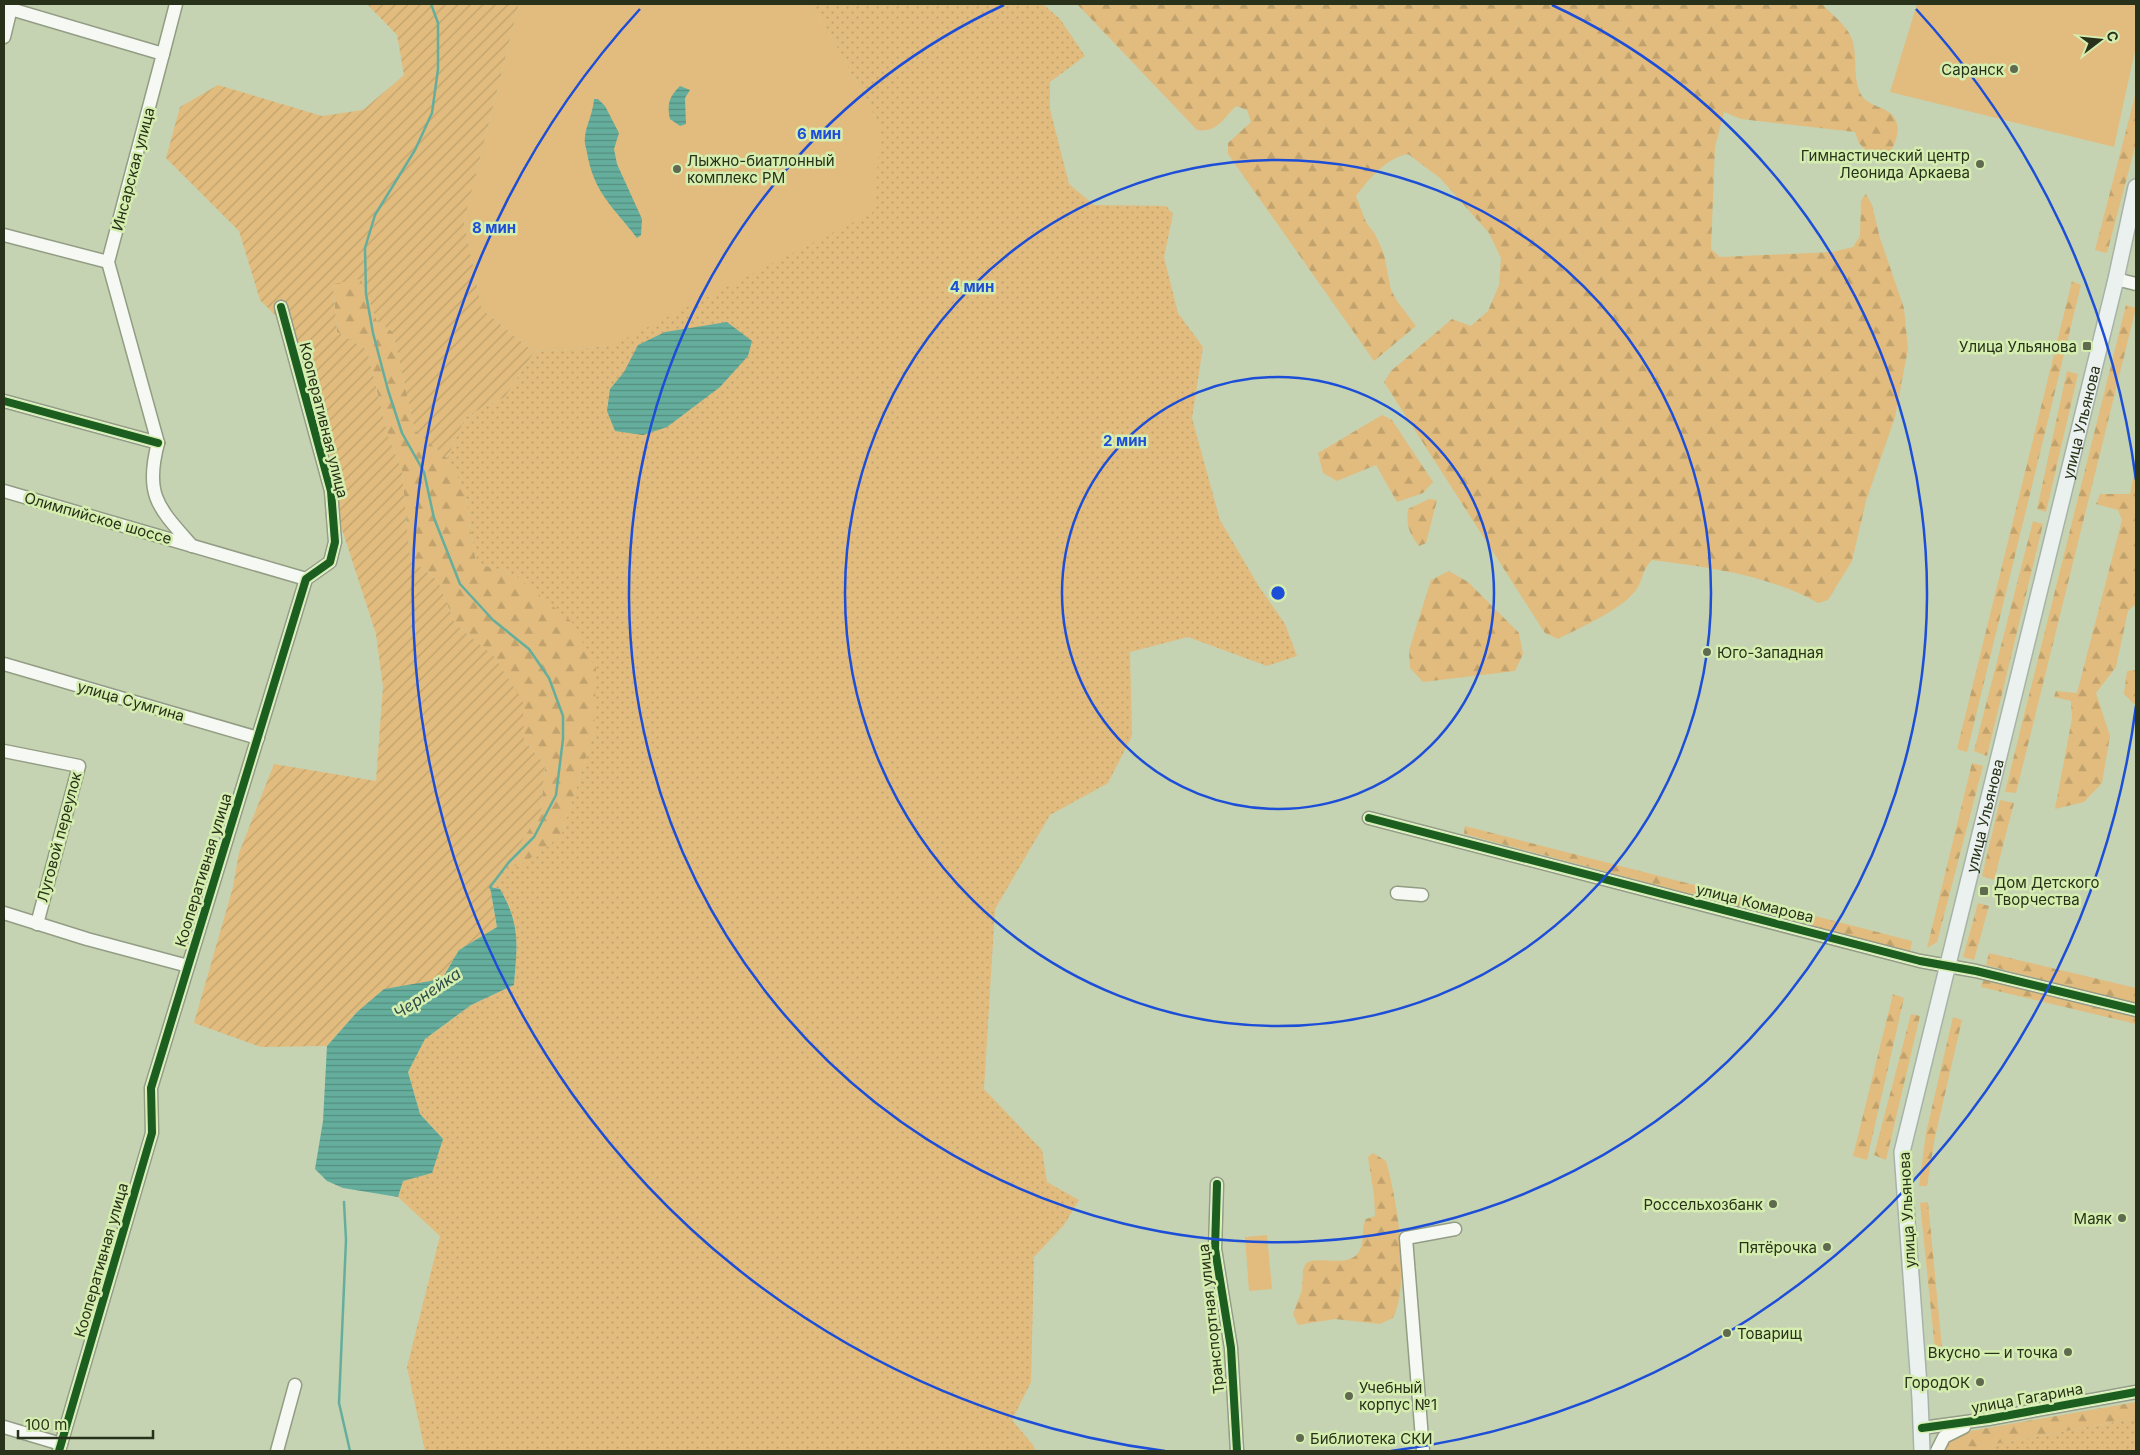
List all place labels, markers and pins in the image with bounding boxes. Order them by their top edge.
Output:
place label: Саранск [1941,60,2004,79]
marker: Саранск [2008,63,2020,75]
place label: Гимнастический центр Леонида Аркаева [1801,146,1970,182]
place label: Лыжно-биатлонный комплекс РМ [687,151,835,187]
marker: Гимнастический центр Леонида Аркаева [1974,158,1986,170]
marker: Лыжно-биатлонный комплекс РМ [671,163,683,175]
place label: Улица Ульянова [1959,337,2077,356]
marker: Улица Ульянова [2081,340,2093,352]
centre of rings [1269,584,1287,602]
place label: Юго-Западная [1717,643,1824,662]
marker: Юго-Западная [1701,646,1713,658]
place label: Дом Детского Творчества [1994,873,2099,909]
marker: Дом Детского Творчества [1978,885,1990,897]
place label: Россельхозбанк [1643,1195,1763,1214]
marker: Россельхозбанк [1767,1198,1779,1210]
place label: Маяк [2074,1209,2112,1228]
marker: Маяк [2116,1212,2128,1224]
place label: Пятёрочка [1739,1238,1817,1257]
marker: Пятёрочка [1821,1241,1833,1253]
place label: Товарищ [1737,1324,1802,1343]
marker: Товарищ [1721,1327,1733,1339]
place label: Вкусно — и точка [1928,1343,2058,1362]
marker: Вкусно — и точка [2062,1346,2074,1358]
place label: ГородОК [1904,1373,1970,1392]
marker: ГородОК [1974,1376,1986,1388]
place label: Учебный корпус №1 [1359,1378,1437,1414]
marker: Учебный корпус №1 [1343,1390,1355,1402]
place label: Библиотека СКИ [1310,1429,1433,1448]
marker: Библиотека СКИ [1294,1432,1306,1444]

